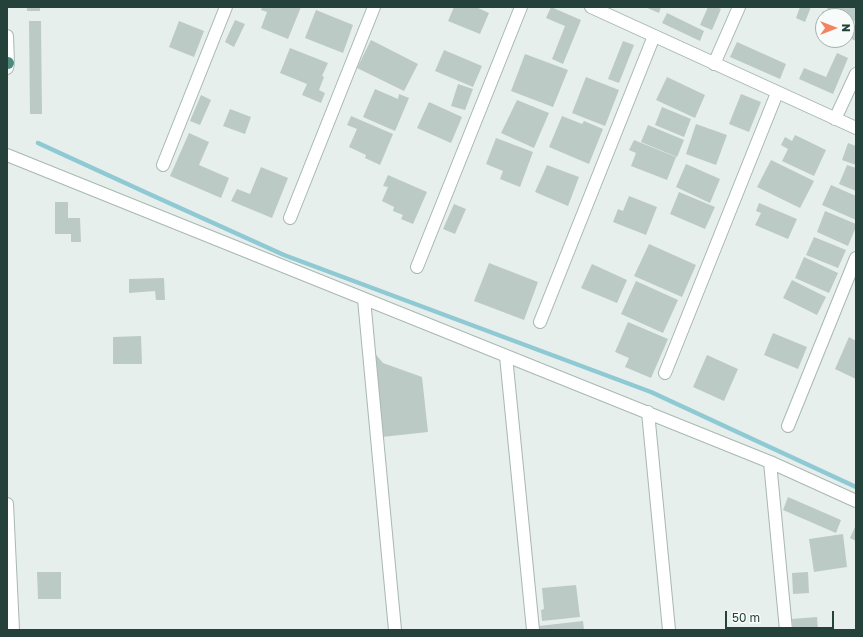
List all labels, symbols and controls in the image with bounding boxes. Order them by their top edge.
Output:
north arrow [815,8,855,48]
text: N [840,24,853,32]
scale bar [727,603,836,629]
text: 50 m [732,610,760,625]

